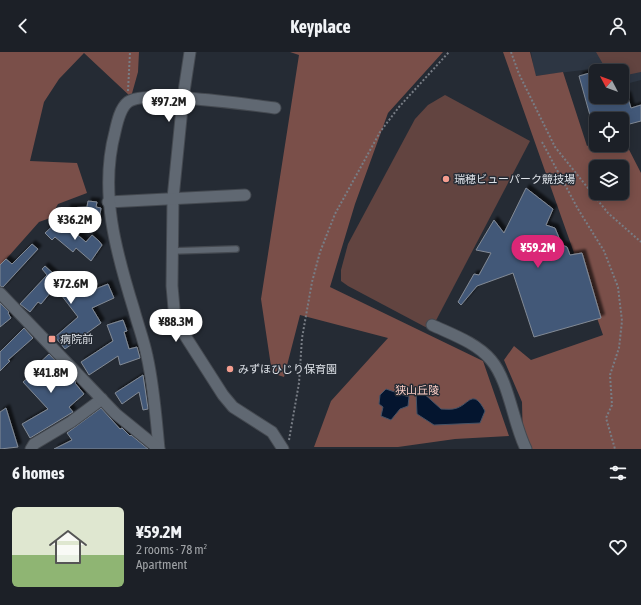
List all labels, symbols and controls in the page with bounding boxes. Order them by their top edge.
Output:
icon: back [12,15,34,37]
icon: person [607,15,629,37]
text: Keyplace [290,16,351,37]
north arrow [589,64,629,104]
map controls [589,64,629,200]
pin: ¥97.2M [136,89,202,123]
text: ¥97.2M [151,94,187,109]
button: locate [589,112,629,152]
button: layers [589,160,629,200]
place label: 瑞穂ビューパーク競技場 [454,173,575,185]
marker: 瑞穂ビューパーク競技場 [441,174,451,184]
pin: ¥36.2M [42,207,108,241]
text: ¥36.2M [57,212,93,227]
pin: ¥59.2M [505,235,571,269]
text: ¥59.2M [520,240,556,255]
pin: ¥72.6M [38,271,104,305]
text: ¥72.6M [53,276,89,291]
pin: ¥88.3M [143,309,209,343]
text: ¥88.3M [158,314,194,329]
place label: 病院前 [60,333,93,345]
marker: 病院前 [47,334,57,344]
pin: ¥41.8M [18,360,84,394]
place label: みずほひじり保育園 [238,363,337,375]
marker: みずほひじり保育園 [225,364,235,374]
text: ¥41.8M [33,365,69,380]
park label: 狭山丘陵 [395,384,439,396]
icon: filters [607,462,629,484]
text: 6 homes [12,463,65,483]
text: ¥59.2M [136,522,182,542]
icon: home [44,523,92,571]
icon: heart [607,536,629,558]
text: 2 rooms · 78 m² [136,542,207,557]
text: Apartment [136,557,187,572]

